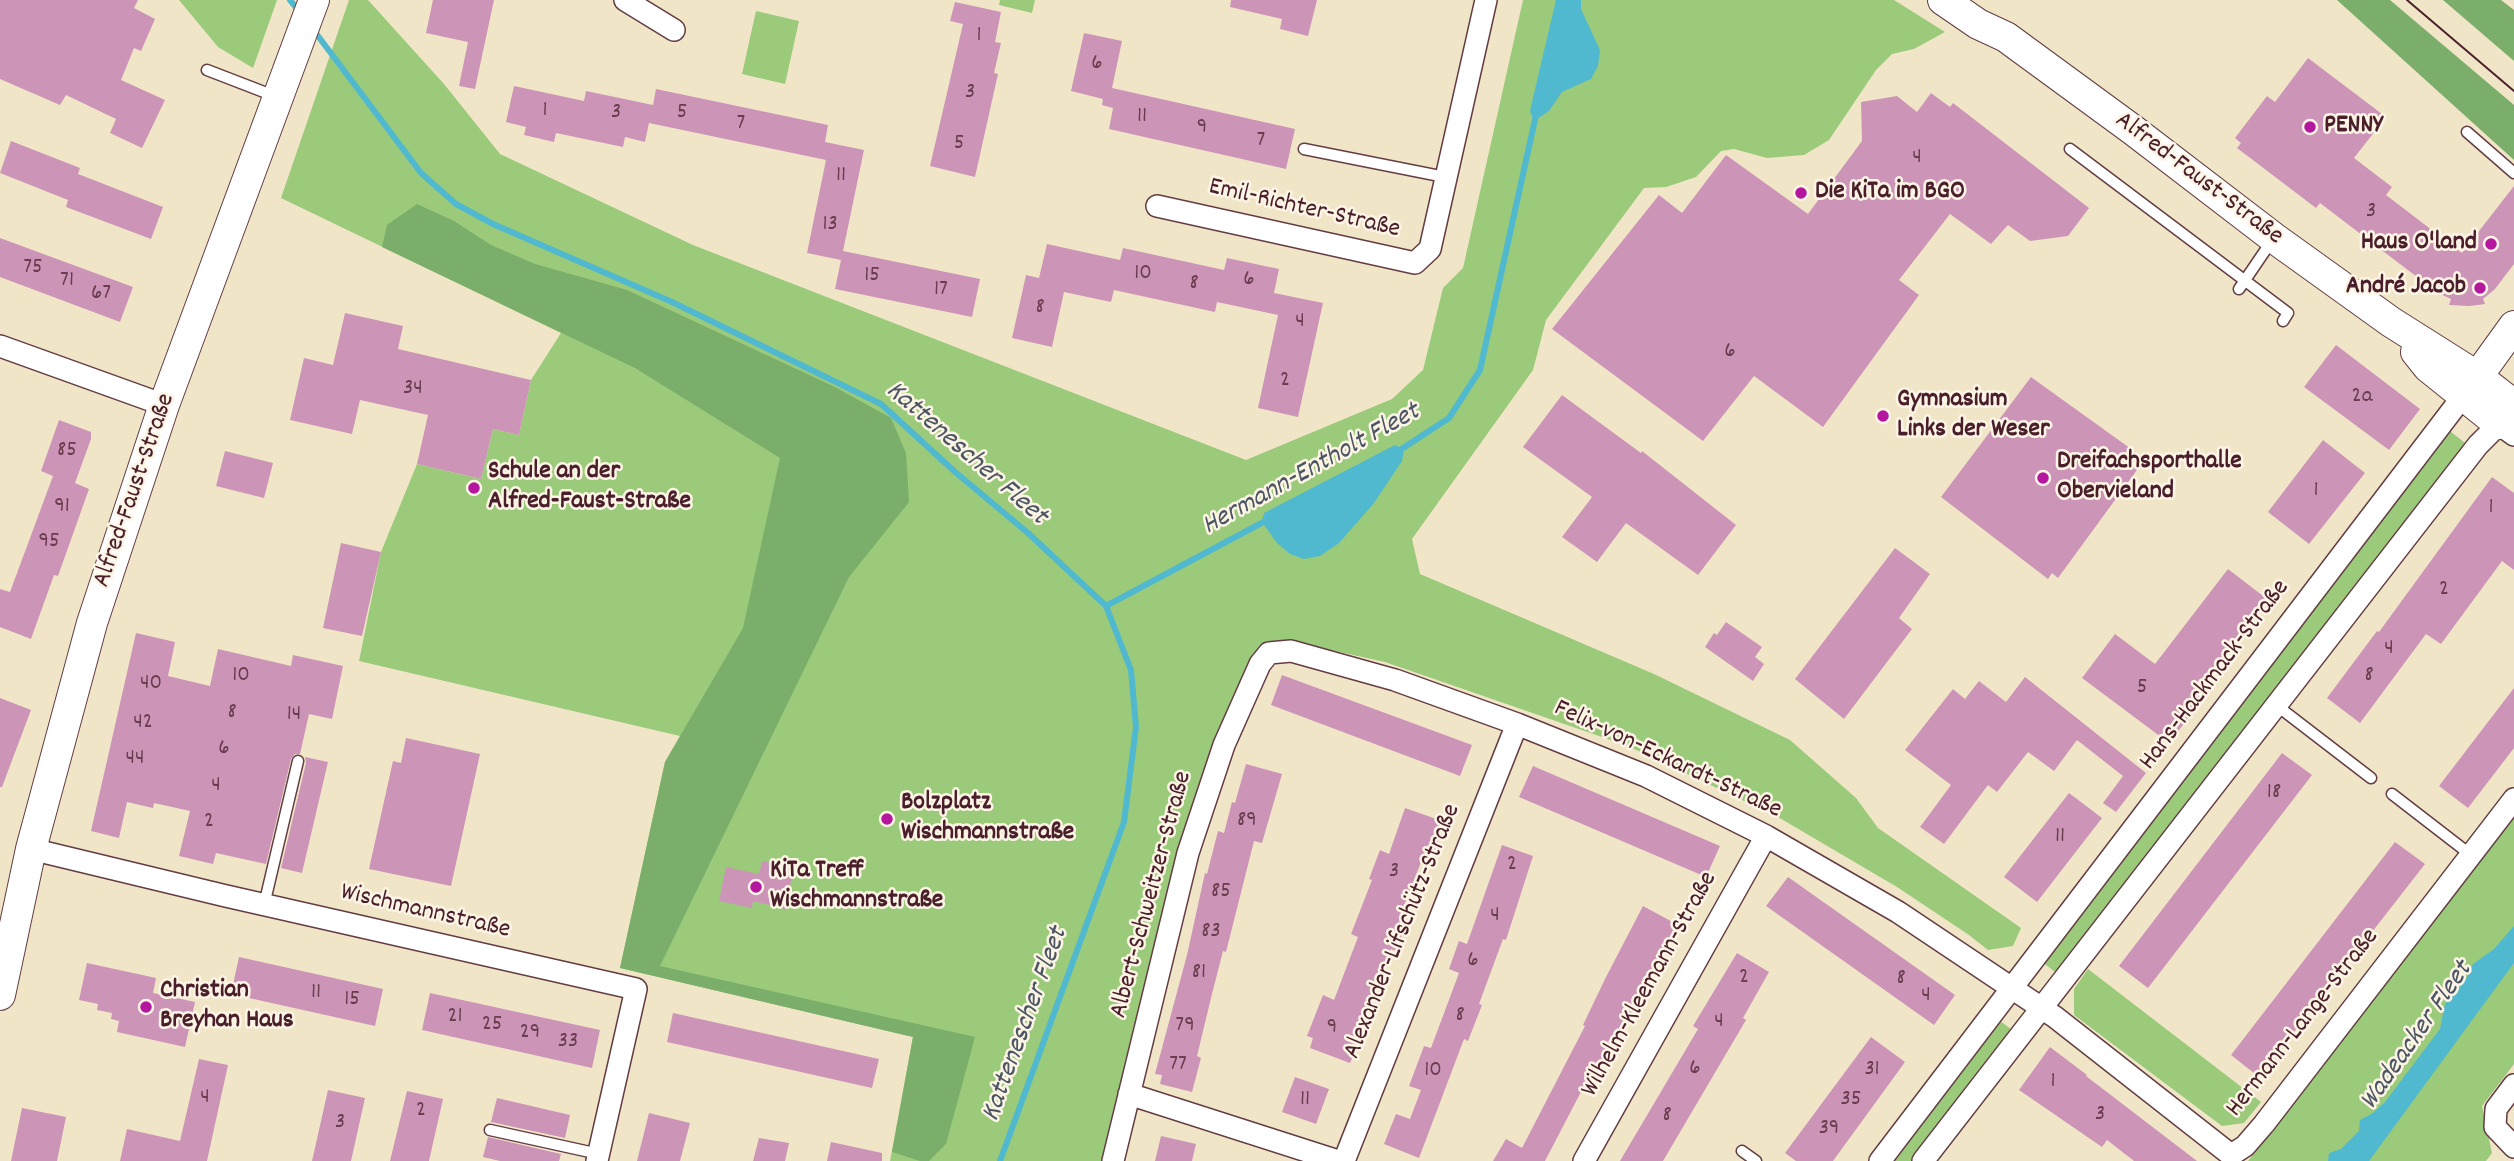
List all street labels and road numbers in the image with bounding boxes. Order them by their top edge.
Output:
street label: Alfred-Faust-Straße [2108,107,2288,253]
street label: Emil-Richter-Straße [1205,173,1403,247]
street label: Alfred-Faust-Straße [88,390,184,592]
street label: Hans-Hackmack-Straße [2134,574,2298,778]
street label: Felix-von-Eckardt-Straße [1548,694,1786,828]
street label: Albert-Schweitzer-Straße [1105,768,1201,1022]
street label: Alexander-Lifschütz-Straße [1339,800,1469,1064]
street label: Wilhelm-Kleemann-Straße [1576,867,1726,1103]
street label: Wischmannstraße [337,878,513,948]
street label: Hermann-Lange-Straße [2221,924,2387,1124]

